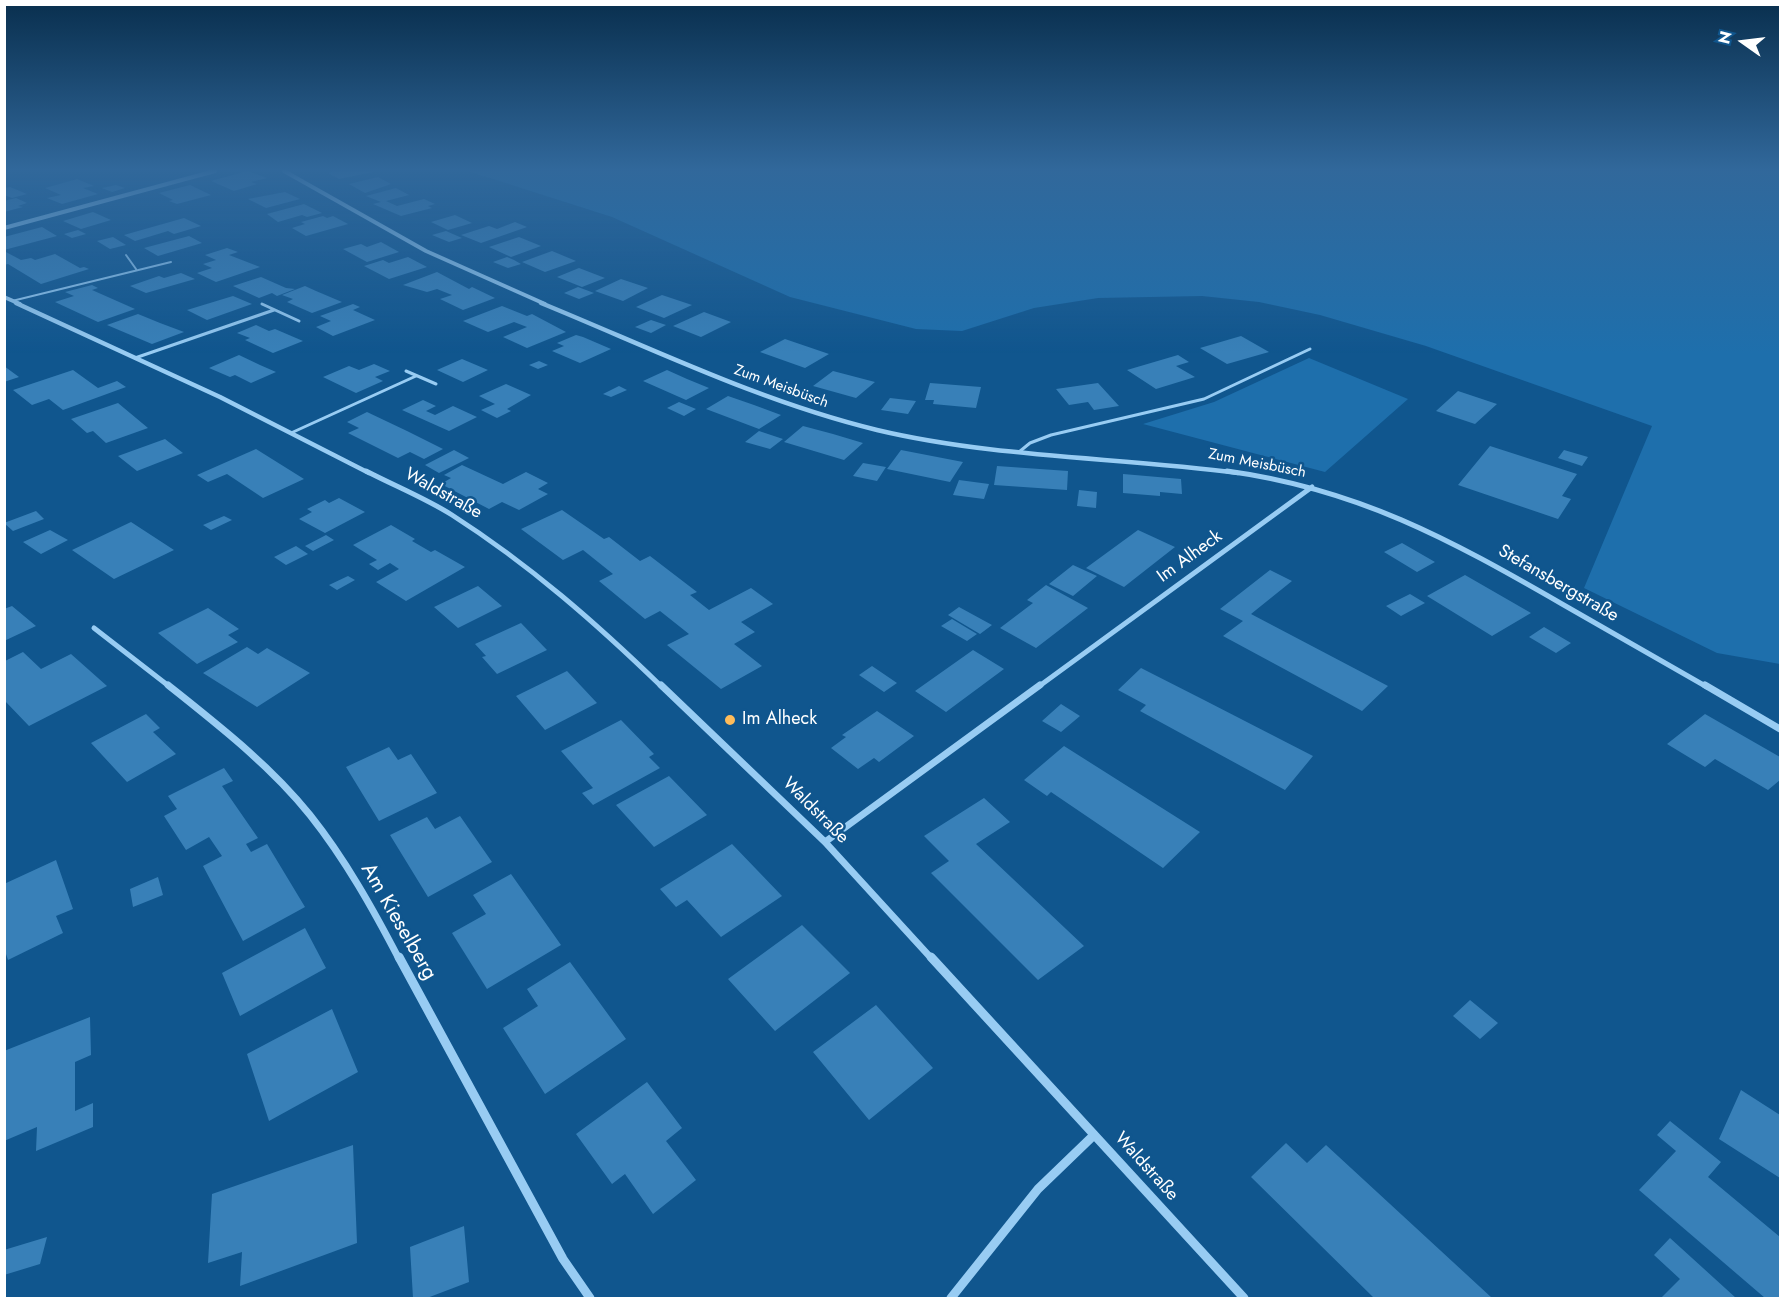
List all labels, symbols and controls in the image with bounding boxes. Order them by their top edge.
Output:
north arrow [1713,12,1773,72]
text: N [1712,29,1738,46]
street label: Zum Meisbüsch [731,362,831,412]
street label: Zum Meisbüsch [1207,446,1307,482]
street label: Waldstraße [401,464,485,524]
street label: Im Alheck [1153,526,1227,588]
street label: Stefansbergstraße [1494,541,1622,627]
place label: Im Alheck [742,709,817,731]
marker: Im Alheck [723,713,737,727]
street label: Waldstraße [777,773,853,849]
street label: Am Kieselberg [354,859,442,985]
street label: Waldstraße [1110,1128,1182,1206]

